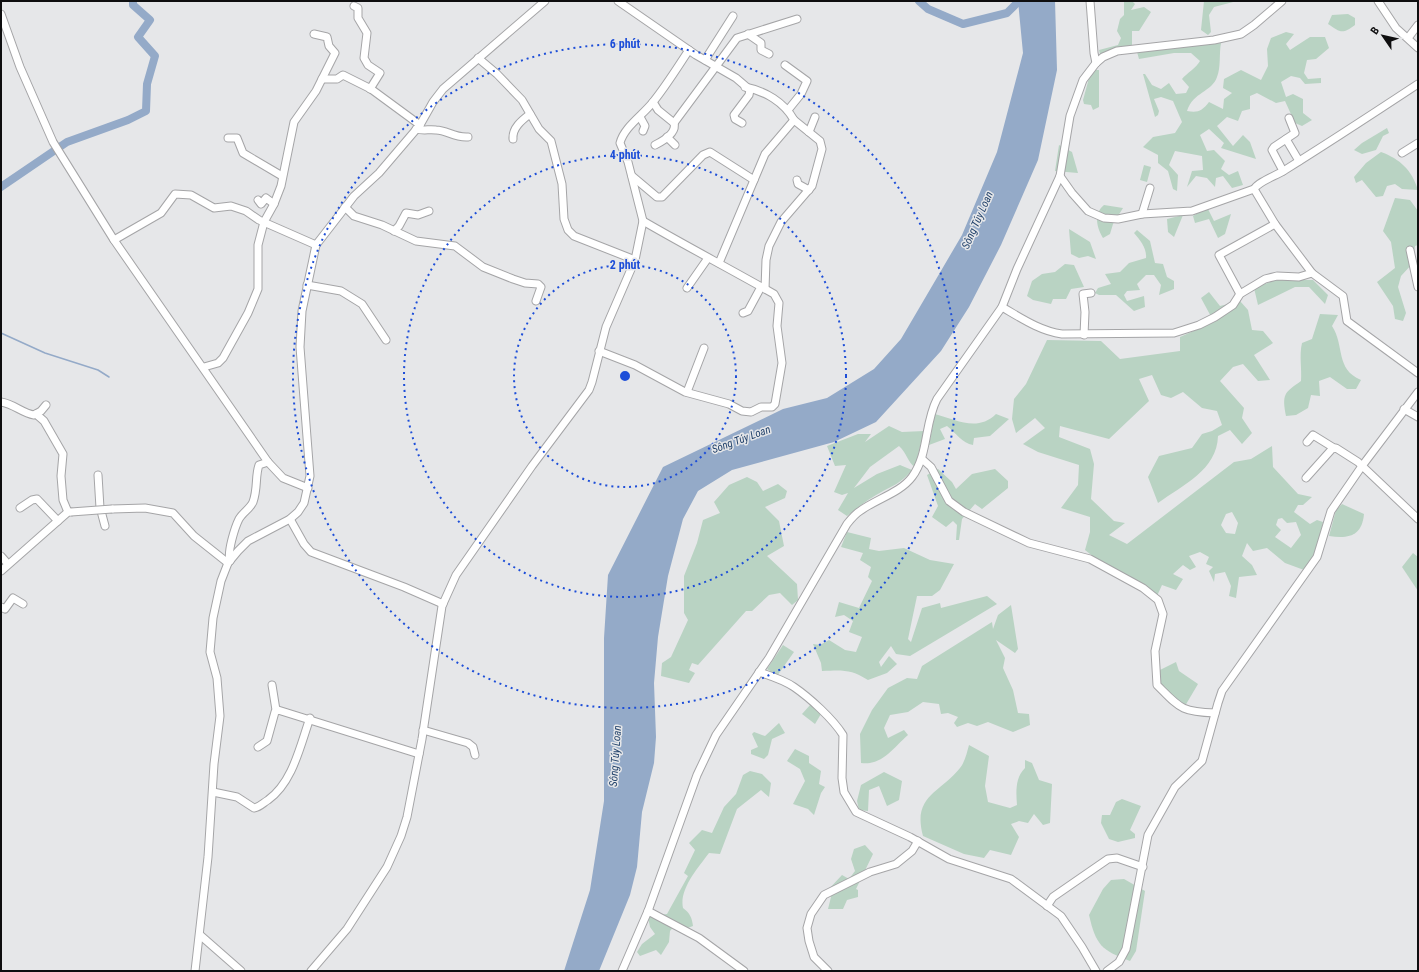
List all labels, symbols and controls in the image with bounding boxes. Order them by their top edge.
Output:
north arrow [1363,16,1403,56]
text: B [1368,24,1382,37]
text: 6 phút [610,37,640,51]
text: 4 phút [610,148,640,162]
water label: Sông Túy Loan [959,189,996,251]
text: 2 phút [610,258,640,272]
centre of rings [618,369,632,383]
water label: Sông Túy Loan [710,423,772,456]
water label: Sông Túy Loan [607,725,624,787]

